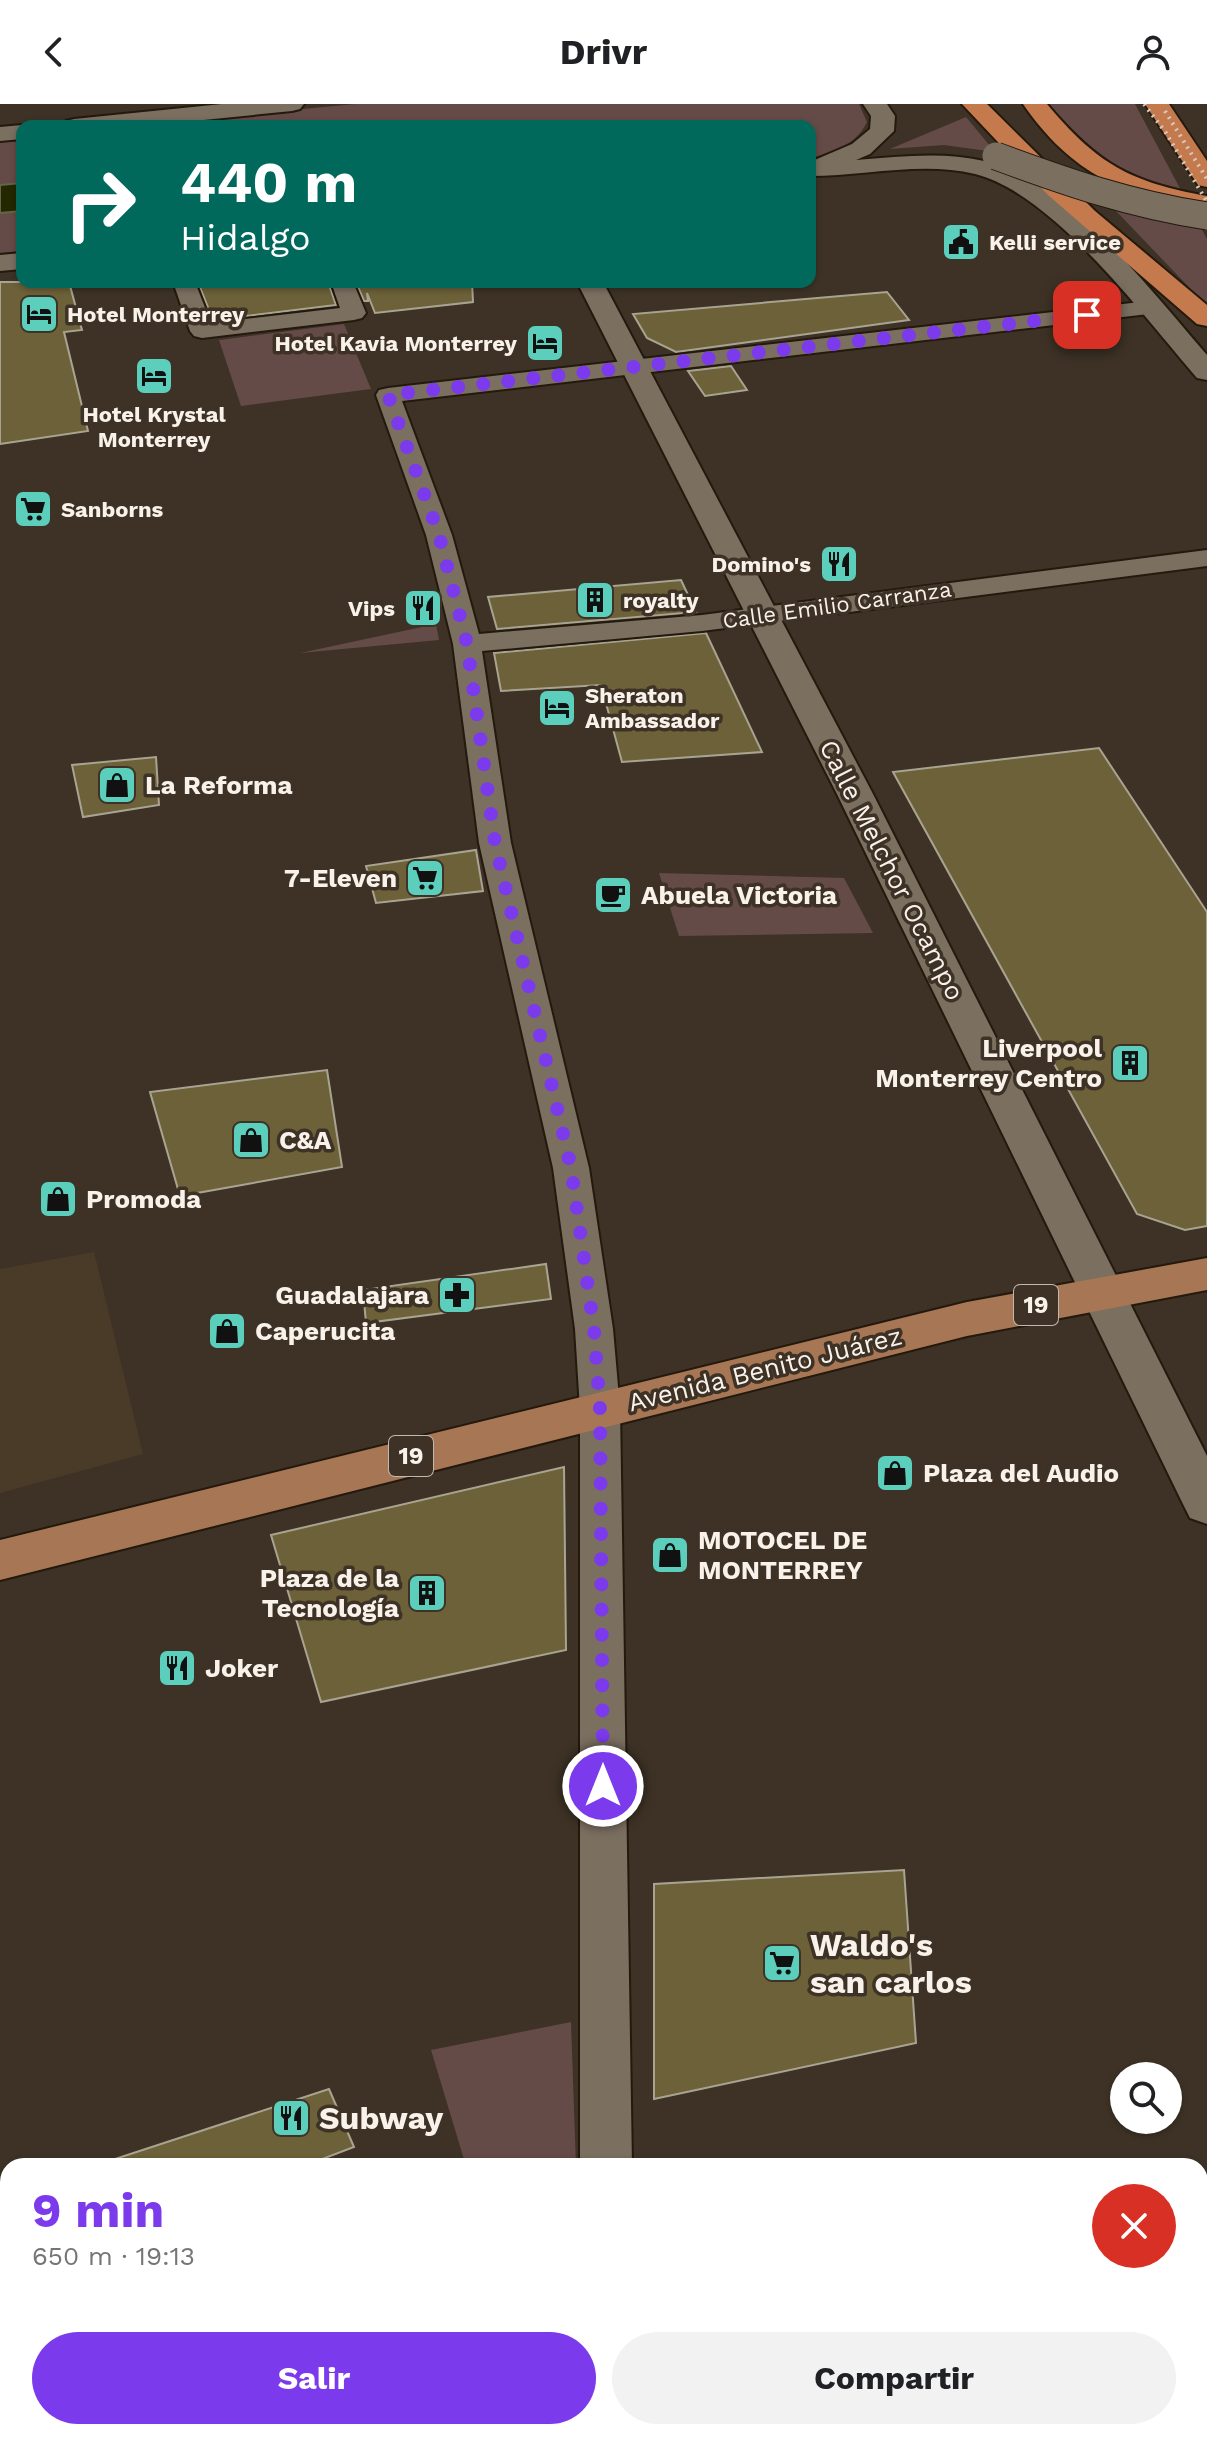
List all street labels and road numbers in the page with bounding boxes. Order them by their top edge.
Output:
street label: Calle Emilio Carranza [721,577,953,633]
street label: Calle Melchor Ocampo [813,735,971,1005]
road number: 19 [1014,1285,1058,1325]
street label: Avenida Benito Juárez [625,1320,905,1418]
road number: 19 [389,1436,433,1476]

